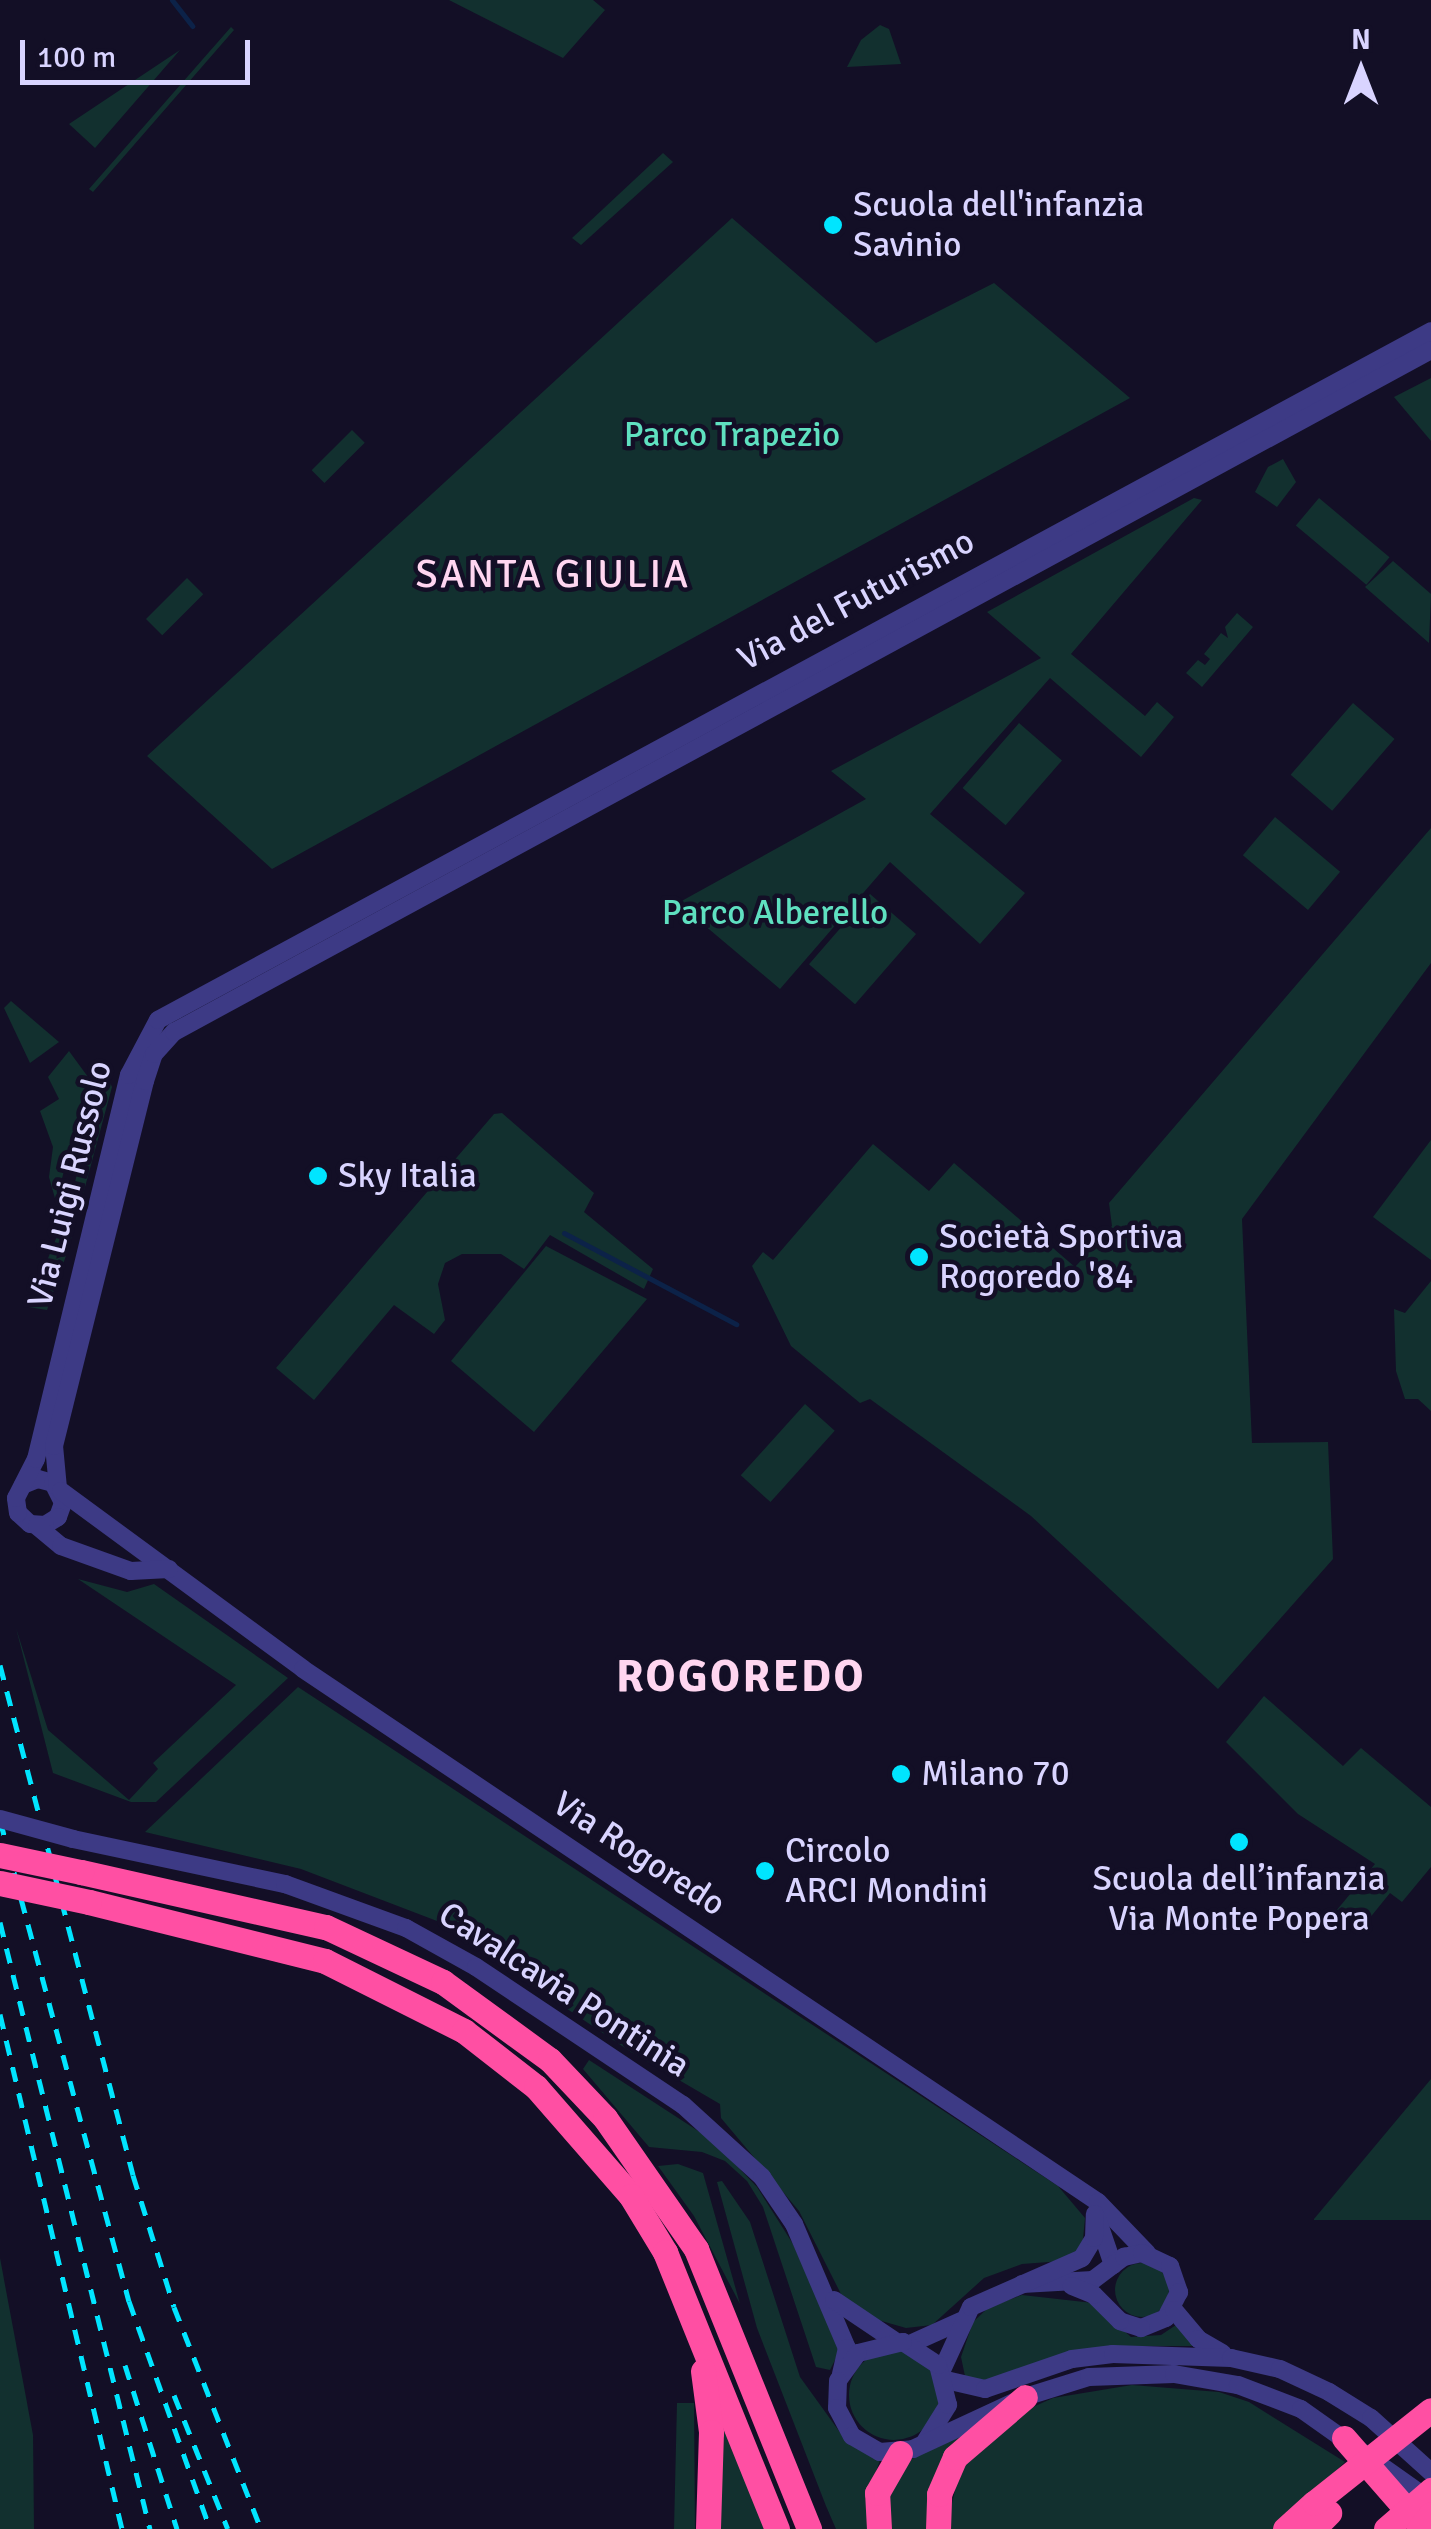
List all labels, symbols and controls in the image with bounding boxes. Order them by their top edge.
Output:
scale bar [25,20,255,82]
north arrow [1311,20,1411,120]
text: N [1351,23,1371,57]
text: 100 m [37,39,116,76]
place label: Scuola dell'infanzia Savinio [853,184,1144,266]
marker: Scuola dell'infanzia Savinio [822,214,844,236]
park label: Parco Trapezio [624,414,840,456]
street label: Via del Futurismo [731,520,981,680]
district label: SANTA GIULIA [415,550,691,598]
park label: Parco Alberello [662,892,888,934]
street label: Via Luigi Russolo [19,1056,121,1312]
place label: Sky Italia [338,1155,477,1197]
marker: Sky Italia [307,1165,329,1187]
place label: Società Sportiva Rogoredo '84 [939,1216,1183,1298]
marker: Società Sportiva Rogoredo '84 [908,1246,930,1268]
district label: ROGOREDO [616,1650,866,1704]
place label: Milano 70 [921,1753,1070,1795]
marker: Milano 70 [890,1763,912,1785]
street label: Via Rogoredo [545,1783,733,1925]
place label: Circolo ARCI Mondini [785,1830,988,1912]
marker: Scuola dell’infanzia Via Monte Popera [1228,1831,1250,1853]
place label: Scuola dell’infanzia Via Monte Popera [1093,1858,1385,1940]
marker: Circolo ARCI Mondini [754,1860,776,1882]
street label: Cavalcavia Pontinia [431,1893,697,2087]

